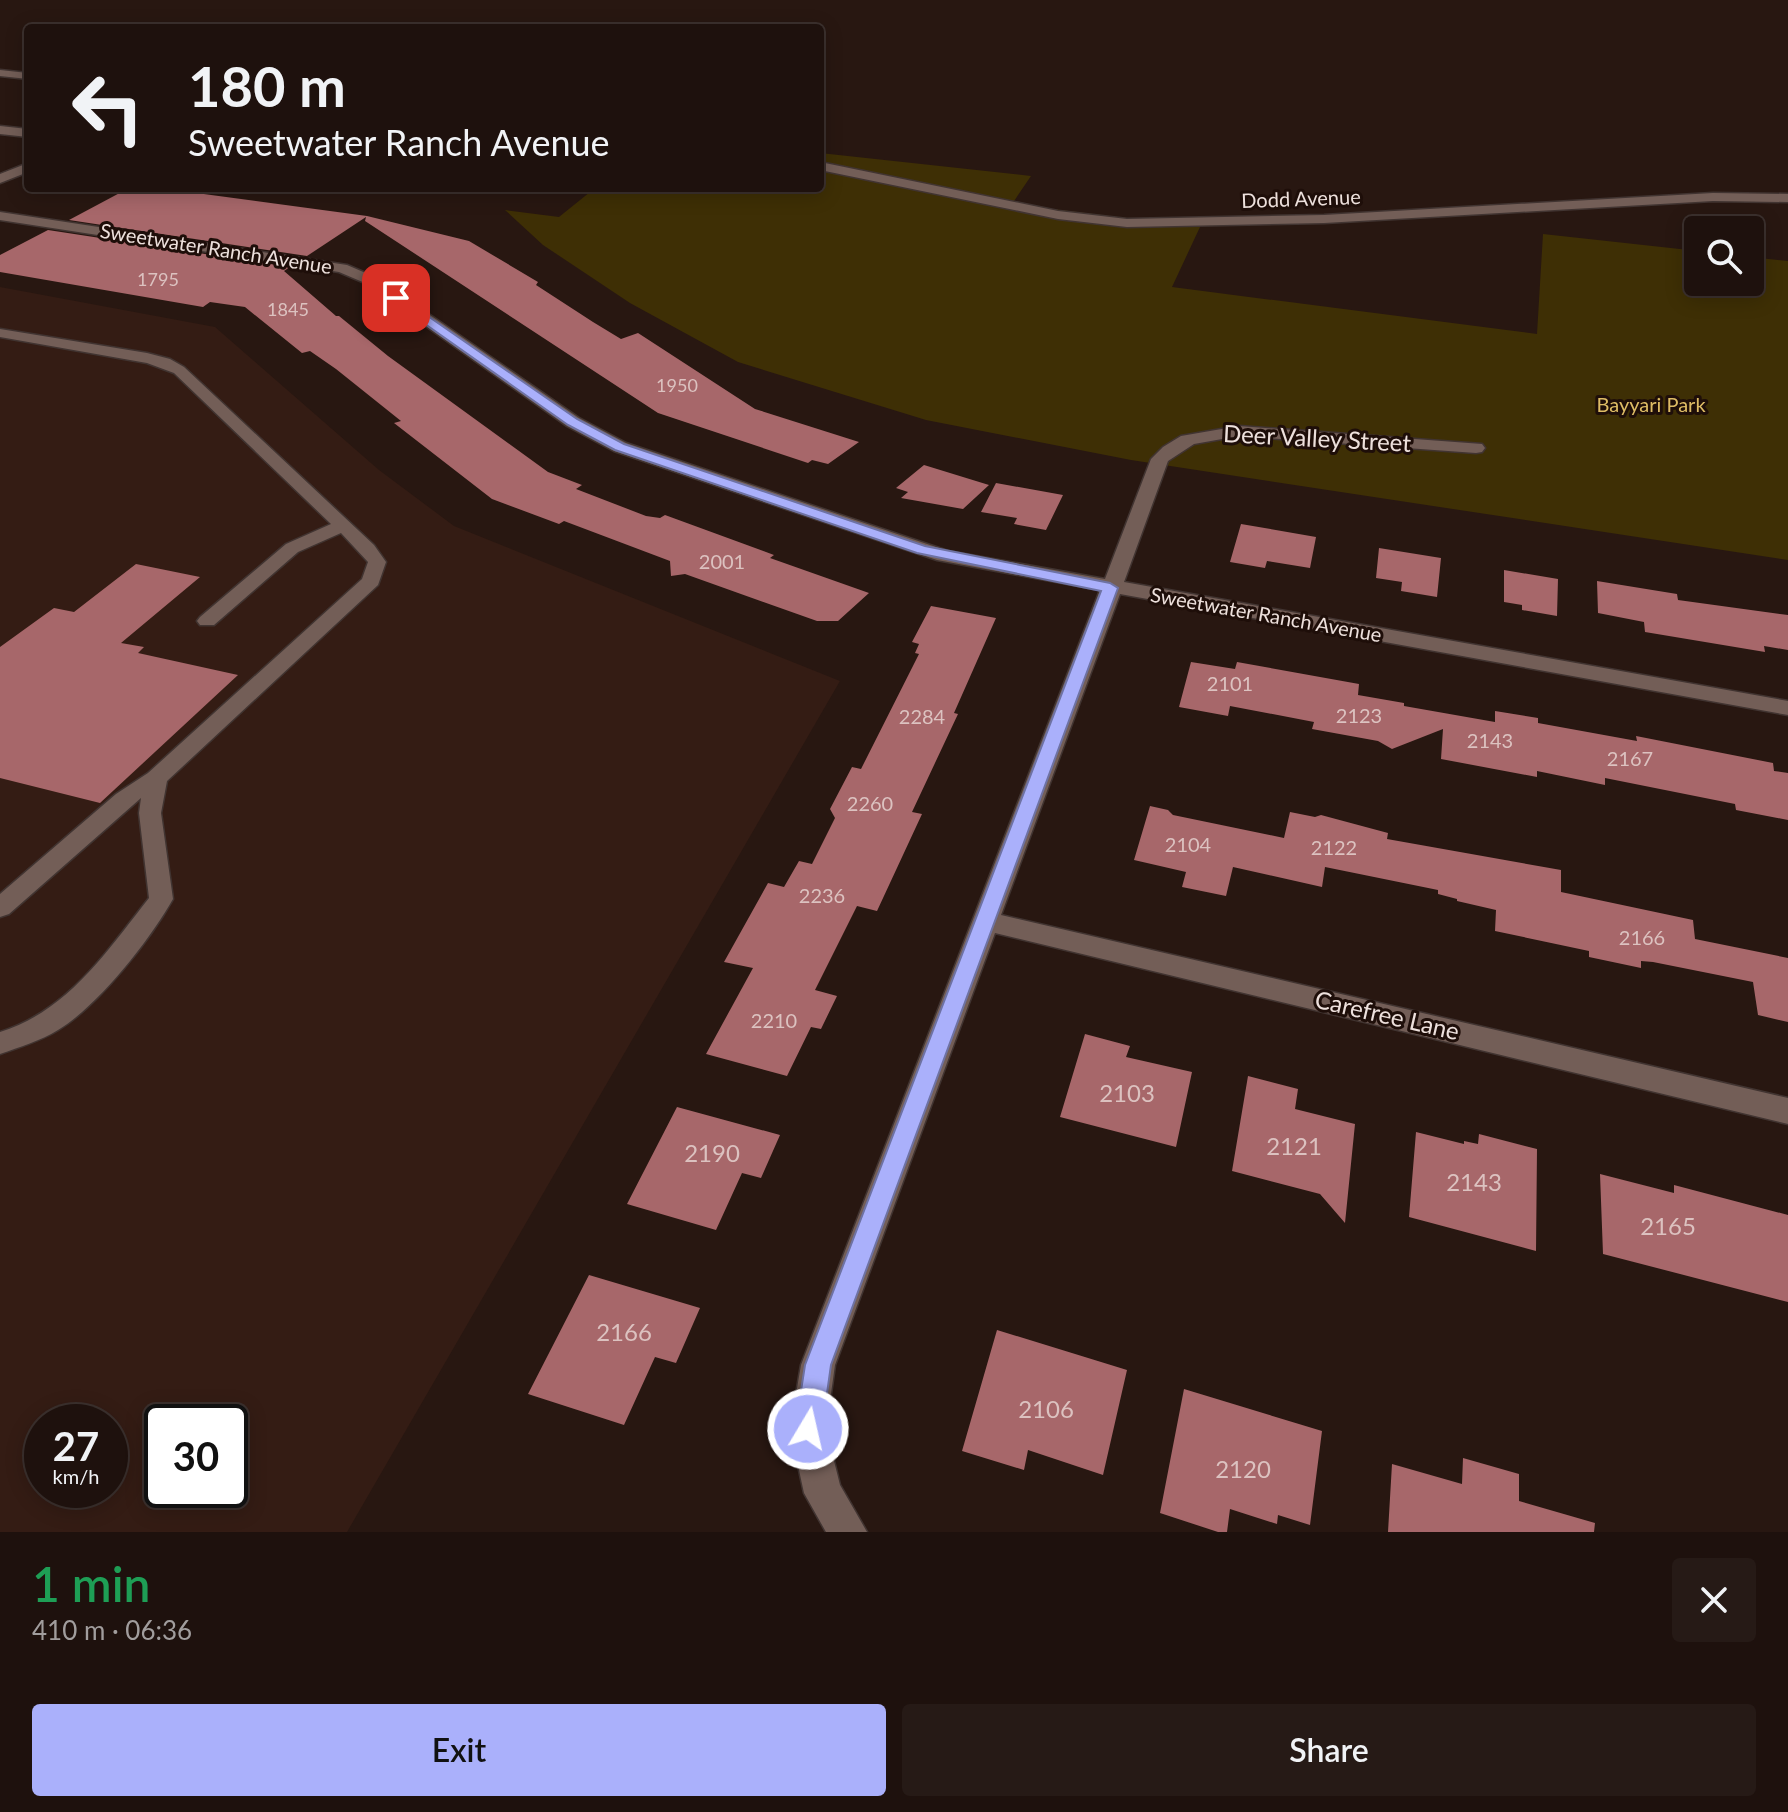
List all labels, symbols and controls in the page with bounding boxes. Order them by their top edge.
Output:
text: 180 m [188,52,346,119]
icon: left [56,56,160,160]
text: Sweetwater Ranch Avenue [188,120,610,164]
street label: Dodd Avenue [1241,184,1361,212]
map controls [1684,216,1764,296]
button: search [1684,216,1764,296]
street label: Sweetwater Ranch Avenue [99,218,334,278]
pin [362,264,430,332]
house number: 1795 [137,268,179,290]
icon: arrive [374,276,418,320]
house number: 1845 [267,298,309,320]
house number: 1950 [656,374,698,396]
park label: Bayyari Park [1596,392,1706,416]
street label: Deer Valley Street [1222,418,1412,457]
house number: 2001 [699,549,745,573]
street label: Sweetwater Ranch Avenue [1149,582,1384,646]
house number: 2101 [1207,671,1253,695]
house number: 2123 [1336,703,1382,727]
house number: 2284 [899,704,946,728]
house number: 2143 [1467,728,1513,752]
house number: 2167 [1607,746,1653,770]
house number: 2260 [847,791,893,815]
house number: 2104 [1165,832,1212,856]
house number: 2122 [1311,835,1357,859]
house number: 2236 [799,883,845,907]
house number: 2166 [1619,925,1665,949]
street label: Carefree Lane [1312,984,1462,1045]
house number: 2210 [751,1008,797,1032]
house number: 2103 [1099,1078,1155,1107]
house number: 2121 [1266,1131,1322,1160]
house number: 2190 [684,1138,740,1167]
house number: 2143 [1446,1167,1502,1196]
house number: 2165 [1640,1211,1696,1240]
house number: 2166 [596,1317,652,1346]
position arrow [766,1387,850,1471]
house number: 2106 [1018,1394,1074,1423]
speed limit sign: 30 [144,1404,248,1508]
text: 27 [53,1422,99,1470]
house number: 2120 [1215,1454,1271,1483]
text: km/h [53,1464,99,1488]
text: 1 min [32,1555,150,1612]
button: close [1672,1558,1756,1642]
text: 410 m · 06:36 [32,1614,192,1646]
button: Exit [32,1704,886,1796]
button: Share [902,1704,1756,1796]

